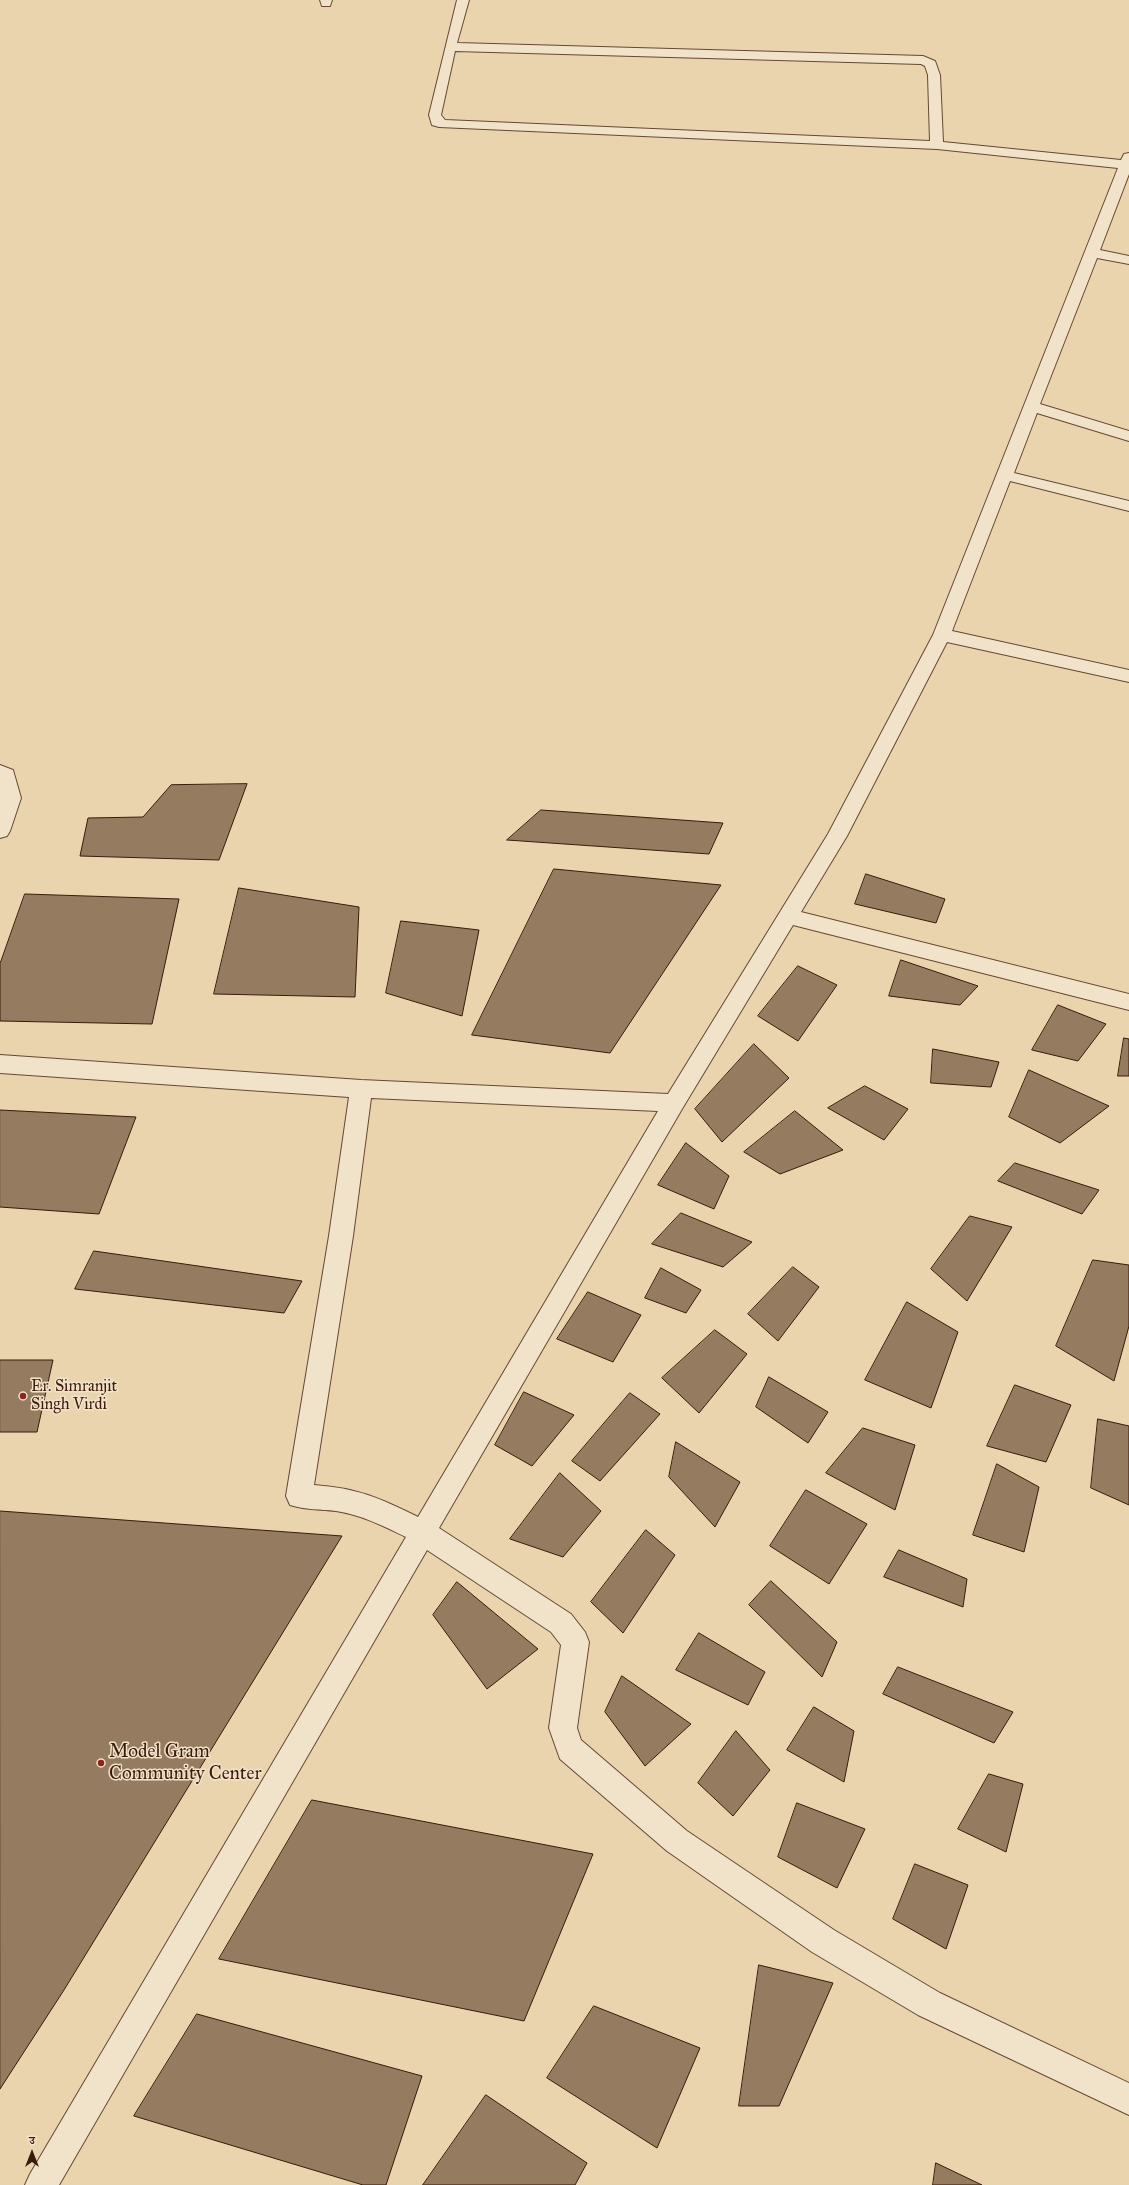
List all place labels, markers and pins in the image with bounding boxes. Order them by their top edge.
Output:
place label: Er. Simranjit Singh Virdi [31,1377,117,1415]
marker: Er. Simranjit Singh Virdi [18,1391,28,1401]
place label: Model Gram Community Center [109,1741,262,1785]
marker: Model Gram Community Center [96,1758,106,1768]

